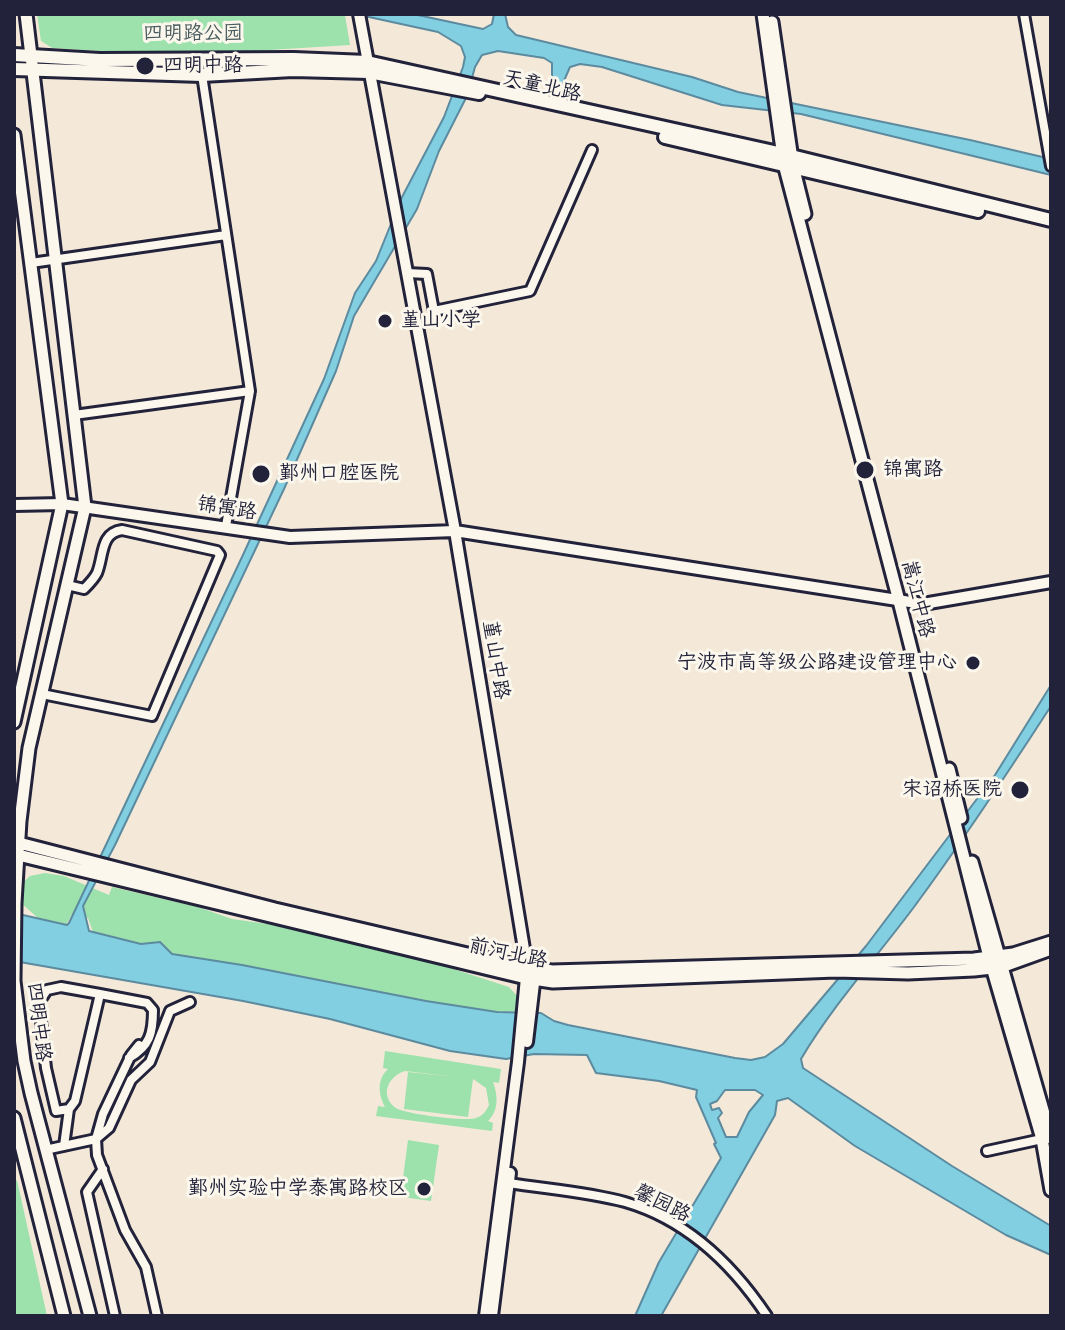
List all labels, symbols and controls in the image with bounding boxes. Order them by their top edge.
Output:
park label: 四明路公园 [143,22,243,46]
place label: 四明中路 [163,54,243,78]
marker: 四明中路 [134,55,156,77]
street label: 天童北路 [500,66,584,108]
place label: 堇山小学 [401,309,481,333]
marker: 堇山小学 [376,312,394,330]
place label: 锦寓路 [883,458,943,482]
marker: 锦寓路 [854,459,876,481]
place label: 鄞州口腔医院 [279,462,399,486]
marker: 鄞州口腔医院 [250,463,272,485]
street label: 锦寓路 [195,492,259,526]
street label: 嵩江中路 [896,557,938,641]
street label: 堇山中路 [477,619,513,701]
place label: 宁波市高等级公路建设管理中心 [677,651,957,675]
marker: 宁波市高等级公路建设管理中心 [964,654,982,672]
place label: 宋诏桥医院 [902,778,1002,802]
marker: 宋诏桥医院 [1009,779,1031,801]
street label: 前河北路 [466,934,550,974]
street label: 四明中路 [21,981,55,1063]
place label: 鄞州实验中学泰寓路校区 [188,1177,408,1201]
marker: 鄞州实验中学泰寓路校区 [415,1180,433,1198]
street label: 馨园路 [630,1180,694,1228]

